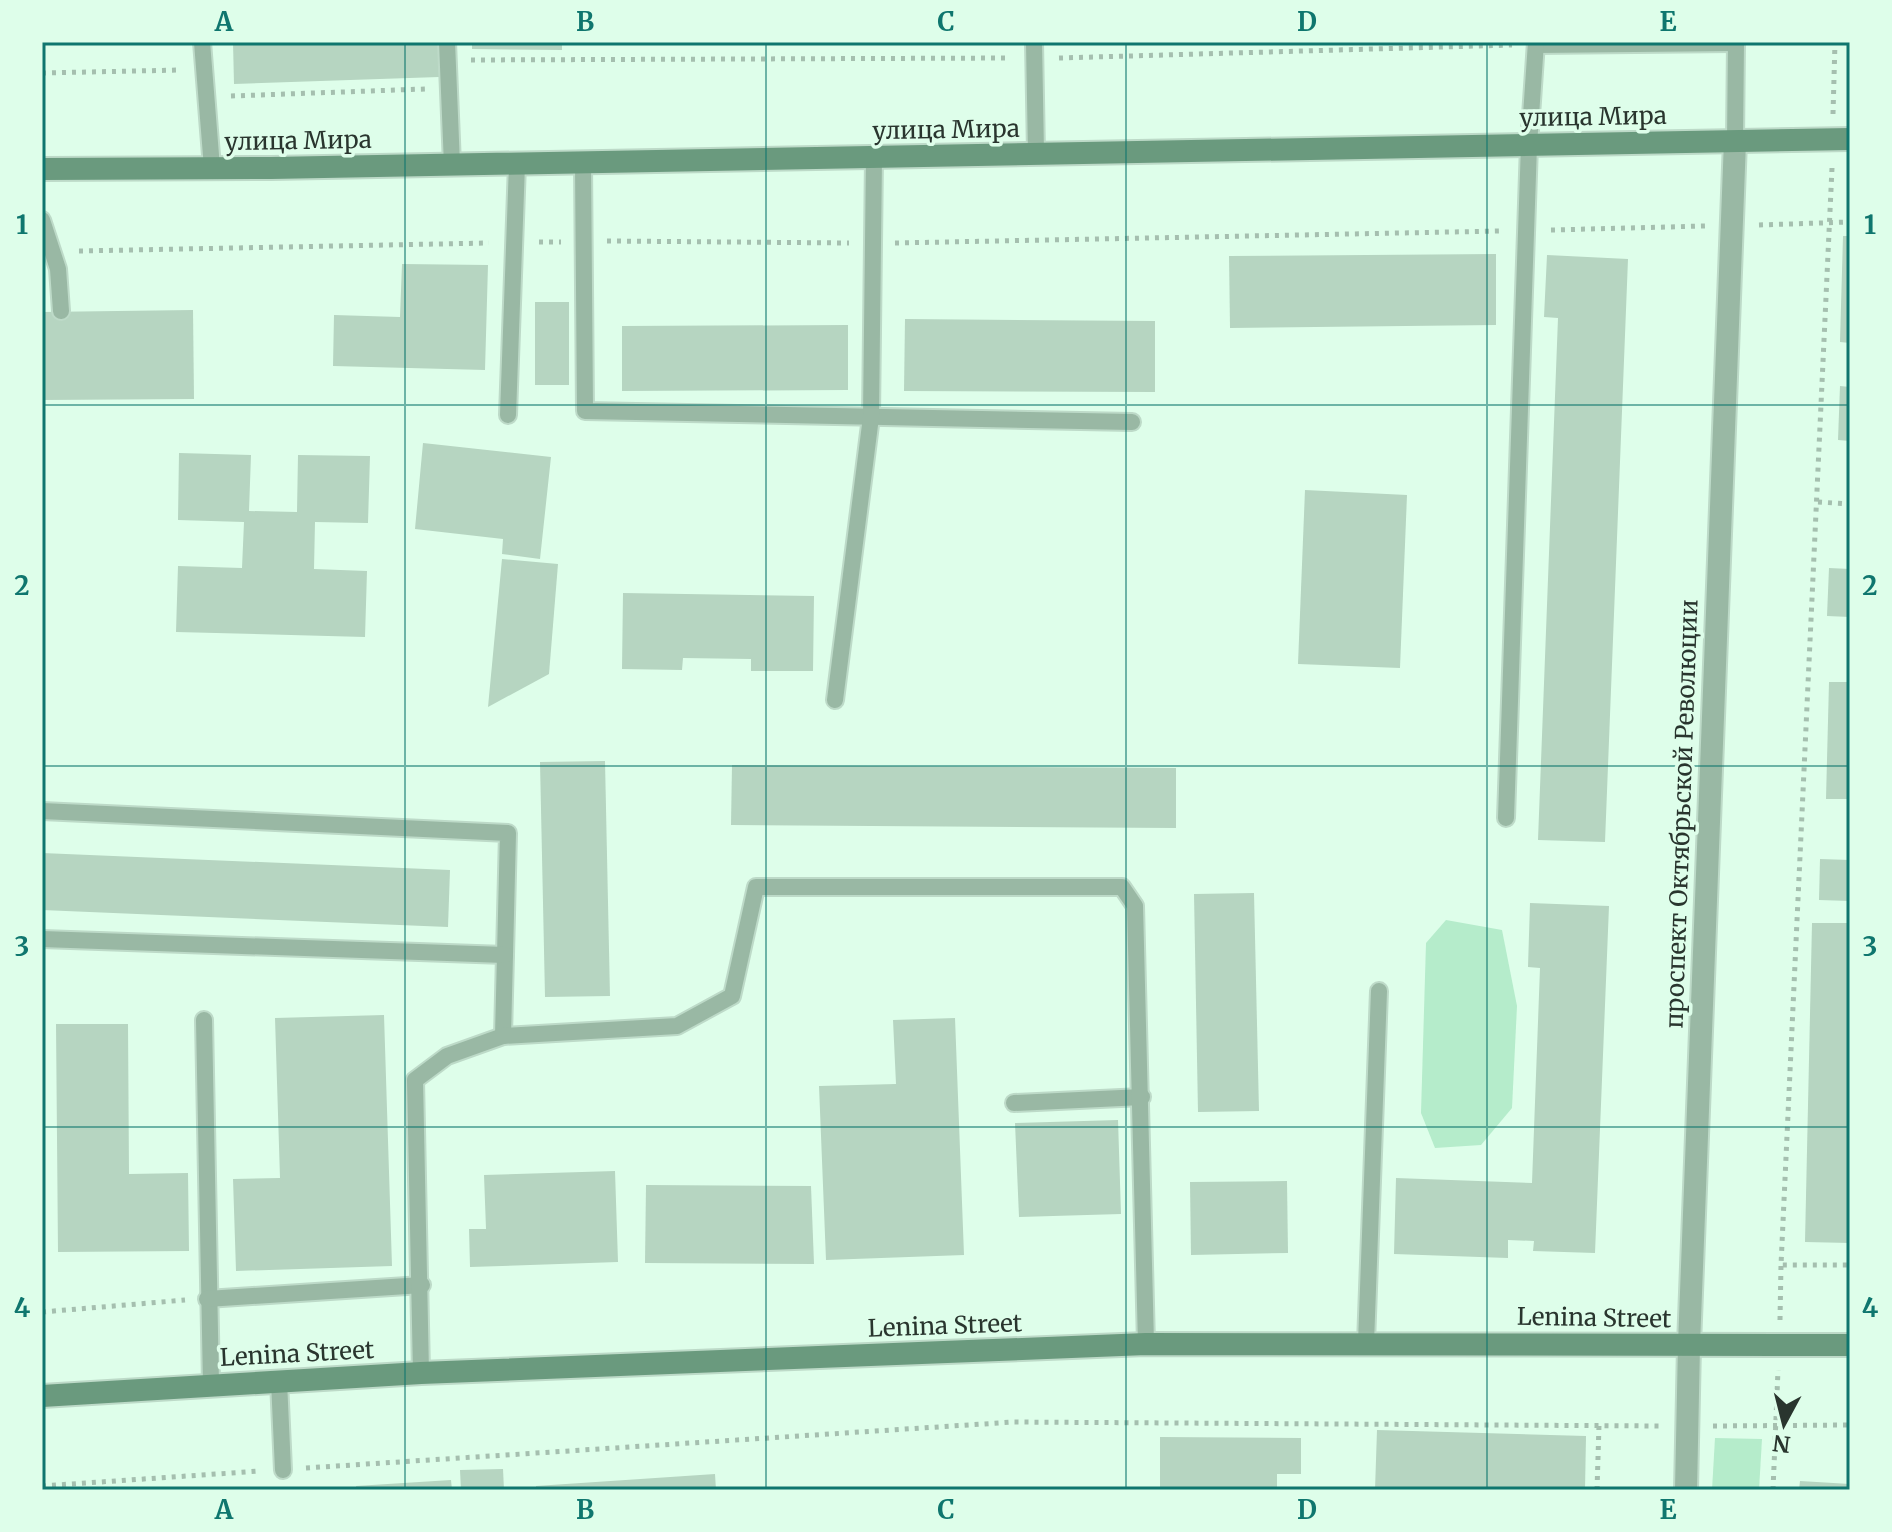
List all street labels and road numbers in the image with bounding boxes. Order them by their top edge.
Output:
street label: улица Мира [1519,100,1667,133]
street label: улица Мира [872,113,1020,146]
street label: улица Мира [224,124,372,157]
street label: проспект Октябрьской Революции [1659,599,1704,1029]
street label: Lenina Street [1517,1301,1672,1334]
street label: Lenina Street [867,1307,1023,1344]
street label: Lenina Street [219,1334,376,1373]

